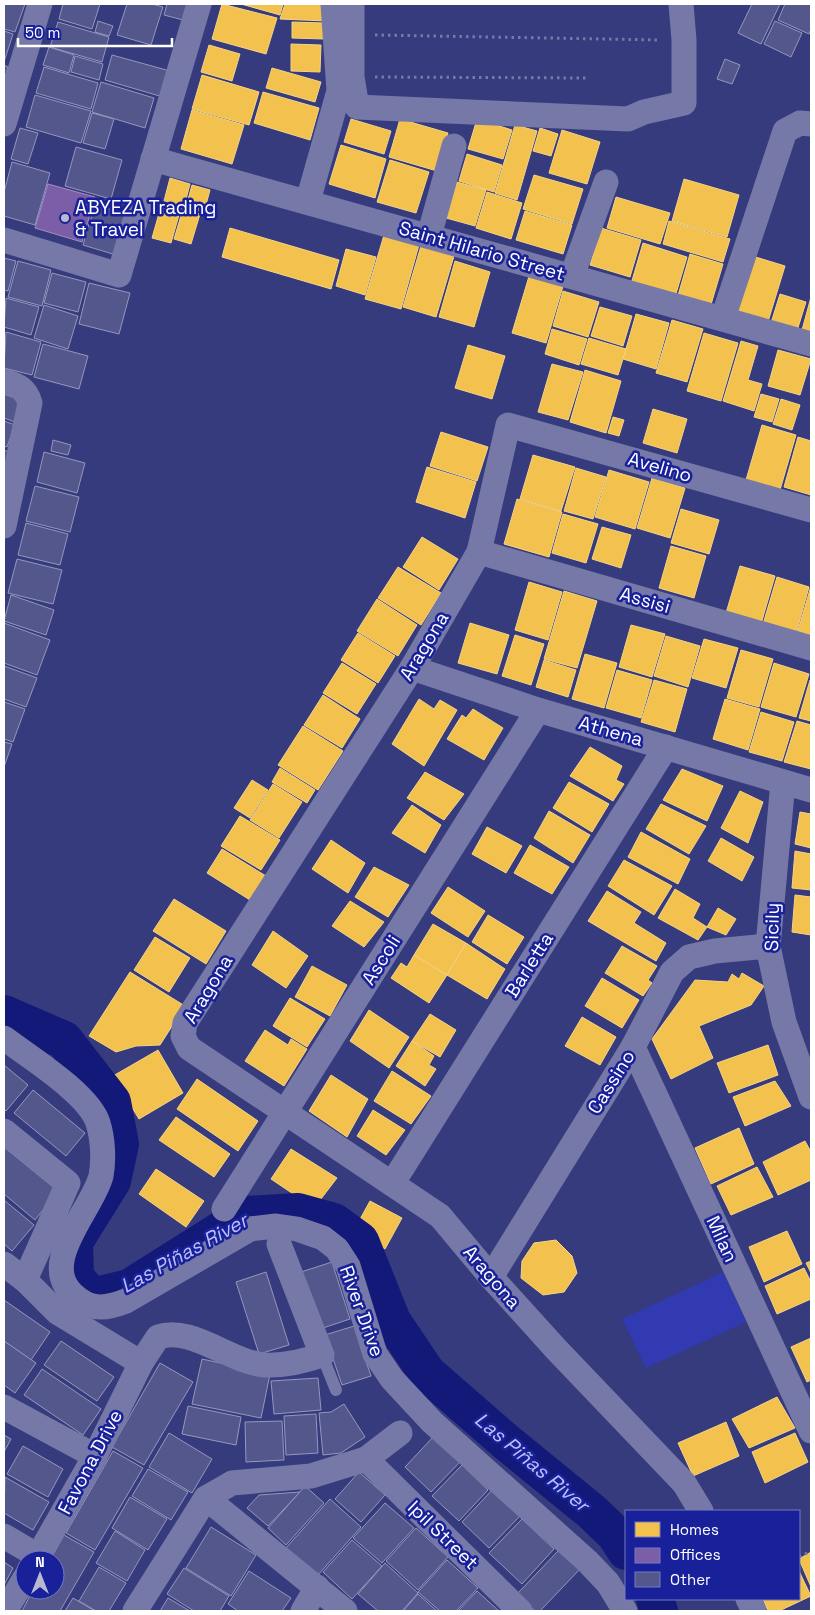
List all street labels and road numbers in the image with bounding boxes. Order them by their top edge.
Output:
street label: Saint Hilario Street [396,215,568,287]
street label: Avelino [625,446,695,488]
street label: Assisi [617,581,673,619]
street label: Aragona [394,607,454,685]
street label: Athena [576,710,646,752]
street label: Sicily [759,902,785,952]
street label: Barletta [499,928,559,1002]
street label: Ascoli [356,930,406,990]
street label: Aragona [178,950,238,1028]
street label: Cassino [582,1045,640,1119]
street label: Milan [700,1212,744,1266]
street label: Aragona [458,1240,526,1314]
street label: River Drive [334,1262,390,1360]
street label: Favona Drive [52,1405,128,1519]
street label: Ipil Street [402,1495,484,1575]

